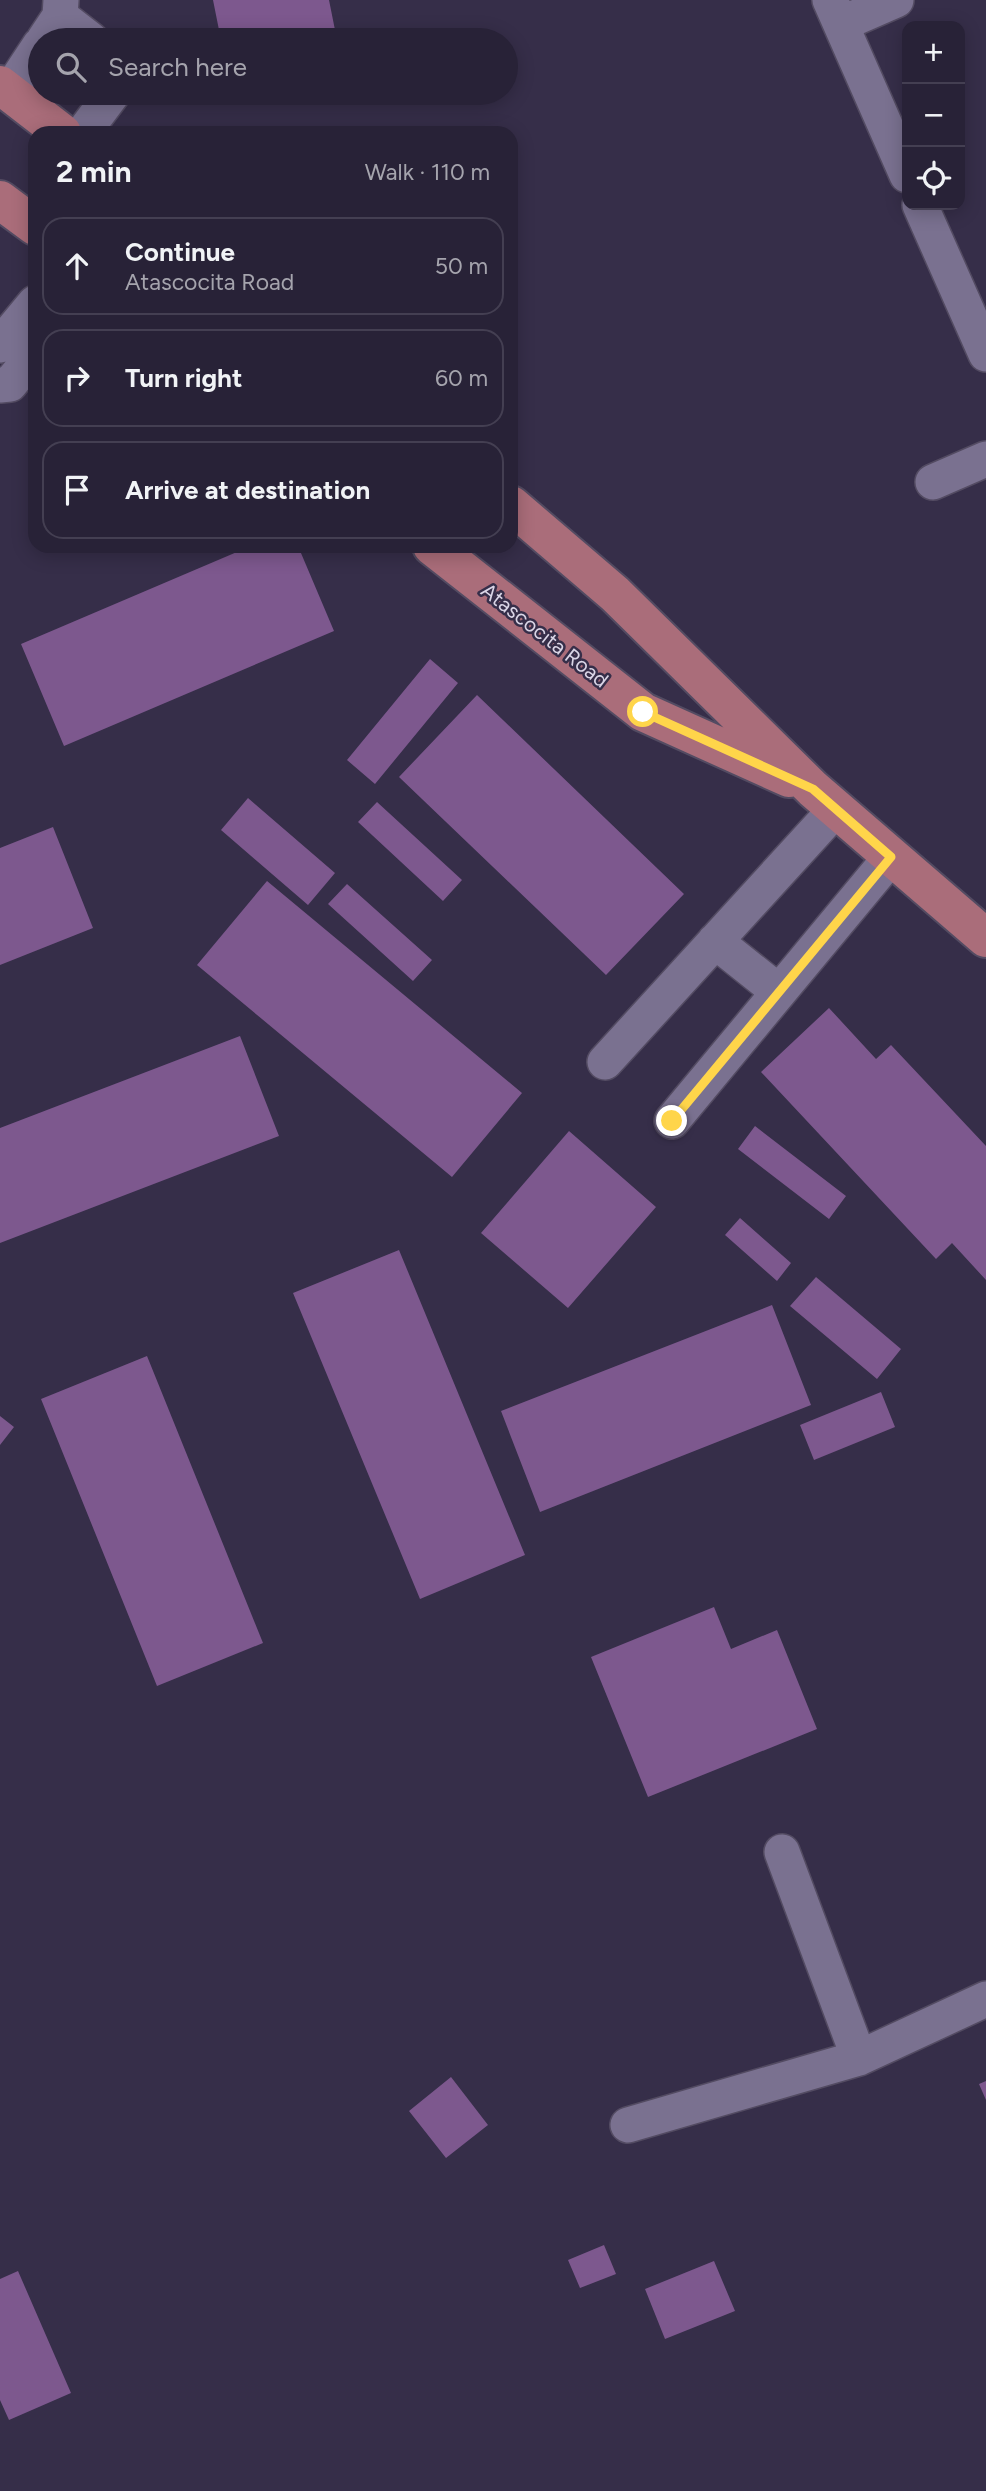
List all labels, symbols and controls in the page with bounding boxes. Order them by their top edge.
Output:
map controls [902,21,965,210]
button: + [902,21,965,84]
search box [28,28,518,105]
icon: search [52,48,90,86]
text: Search here [108,51,247,83]
button: − [902,84,965,147]
button: locate [902,147,965,210]
text: 2 min [56,153,132,190]
text: Walk · 110 m [365,158,490,186]
text: Continue [125,236,235,268]
icon: ahead [58,247,96,285]
text: 50 m [435,252,488,280]
text: Atascocita Road [125,268,294,296]
icon: right [58,359,96,397]
text: Turn right [125,362,242,394]
text: 60 m [435,364,488,392]
icon: arrive [58,471,96,509]
text: Arrive at destination [125,474,370,506]
street label: Atascocita Road [476,578,614,692]
route start [627,696,658,727]
route end [656,1105,687,1136]

